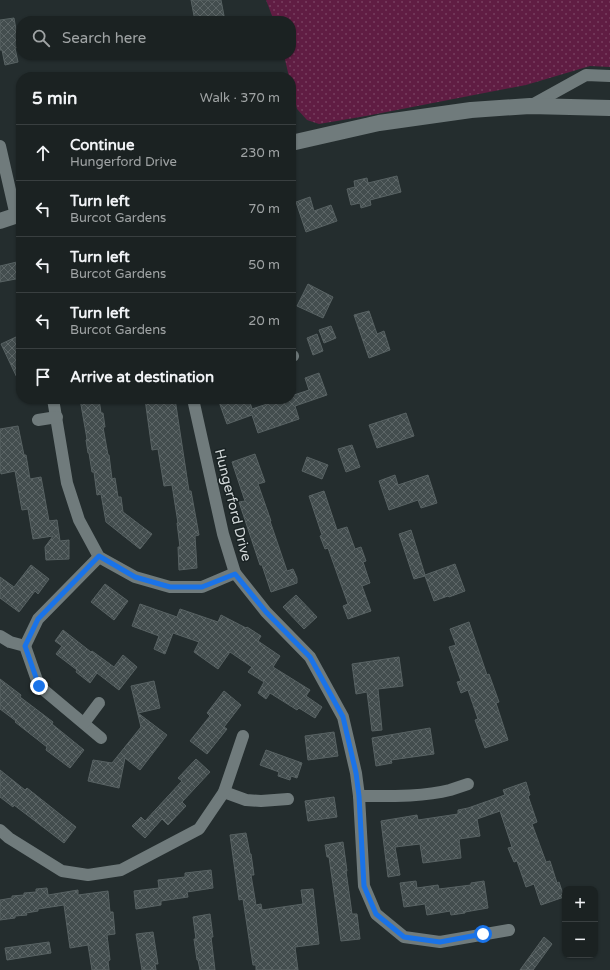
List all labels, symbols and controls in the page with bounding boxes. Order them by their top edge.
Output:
search box [16,16,296,60]
icon: search [30,27,52,49]
text: Search here [62,29,146,47]
text: 5 min [32,88,77,109]
text: Walk · 370 m [200,90,280,106]
text: Continue [70,136,134,154]
icon: ahead [32,142,54,164]
text: 230 m [240,145,280,161]
text: Hungerford Drive [70,154,177,170]
text: Turn left [70,192,130,210]
icon: left [32,198,54,220]
text: 70 m [248,201,280,217]
text: Burcot Gardens [70,210,166,226]
text: Turn left [70,248,130,266]
icon: left [32,254,54,276]
text: 50 m [248,257,280,273]
text: Burcot Gardens [70,266,166,282]
text: Turn left [70,304,130,322]
icon: left [32,310,54,332]
text: 20 m [248,313,280,329]
text: Burcot Gardens [70,322,166,338]
icon: arrive [32,366,54,388]
text: Arrive at destination [70,368,214,386]
street label: Hungerford Drive [211,447,255,563]
route end [30,677,48,695]
map controls [562,886,598,958]
button: + [562,886,598,922]
button: − [562,922,598,958]
route start [474,925,492,943]

